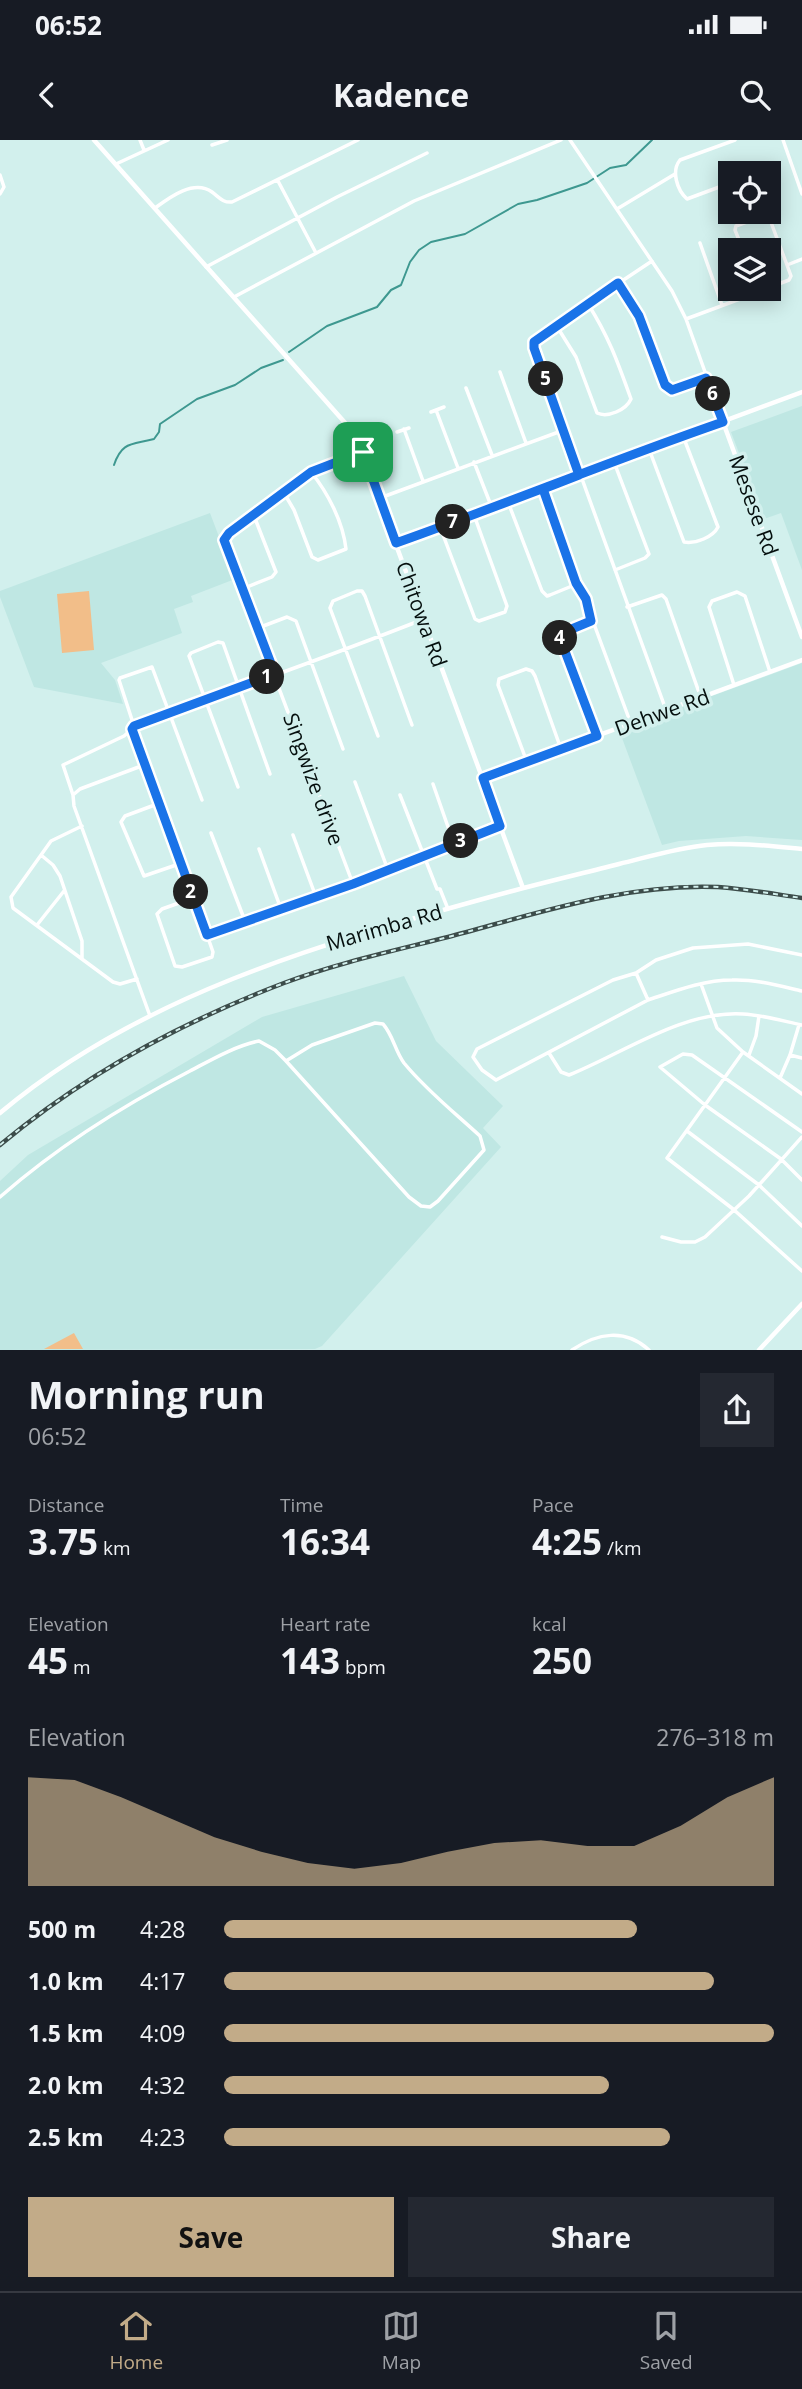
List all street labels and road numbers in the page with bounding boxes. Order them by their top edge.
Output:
street label: Mesese Rd [723,451,785,559]
street label: Chitowa Rd [390,557,454,671]
street label: Dehwe Rd [611,682,713,742]
street label: Singwize drive [277,709,351,849]
street label: Marimba Rd [323,897,445,957]

